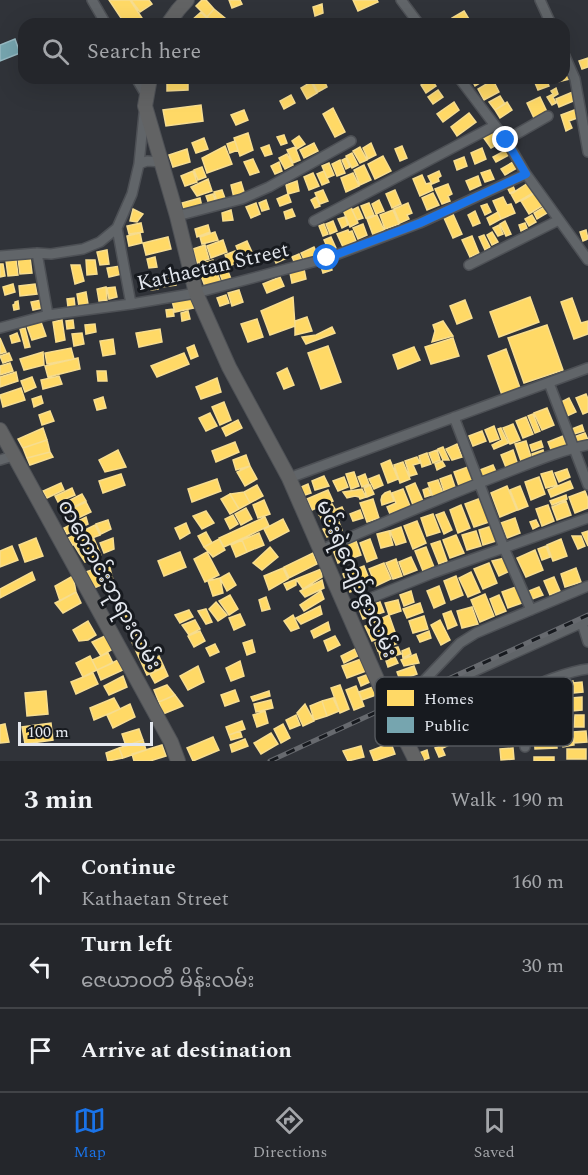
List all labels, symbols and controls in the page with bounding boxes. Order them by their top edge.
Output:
search box [18,18,570,84]
icon: search [39,35,72,68]
text: Search here [87,35,201,68]
route end [492,126,518,152]
street label: Kathaetan Street [134,234,292,300]
route start [313,244,339,270]
street label: တကောင်းဘုရားလမ်း [49,493,170,676]
street label: မင်းရဲကျော်ဇွာလမ်း [306,494,406,664]
legend [375,677,573,746]
text: Homes [424,687,474,711]
text: Public [424,714,470,738]
scale bar [18,719,153,746]
text: 100 m [27,720,69,744]
text: 3 min [24,780,93,820]
text: Walk · 190 m [451,785,564,815]
text: Continue [81,851,176,884]
icon: ahead [24,866,57,899]
text: 160 m [512,867,564,897]
text: Kathaetan Street [81,884,229,914]
text: Turn left [81,928,173,961]
icon: left [24,950,57,983]
text: 30 m [522,951,564,981]
text: ဇေယာဝတီ မိန်းလမ်း [81,966,254,996]
icon: arrive [24,1034,57,1067]
text: Arrive at destination [81,1034,292,1067]
tab: Map [73,1104,106,1164]
tab: Directions [253,1104,327,1164]
tab: Saved [474,1104,515,1164]

